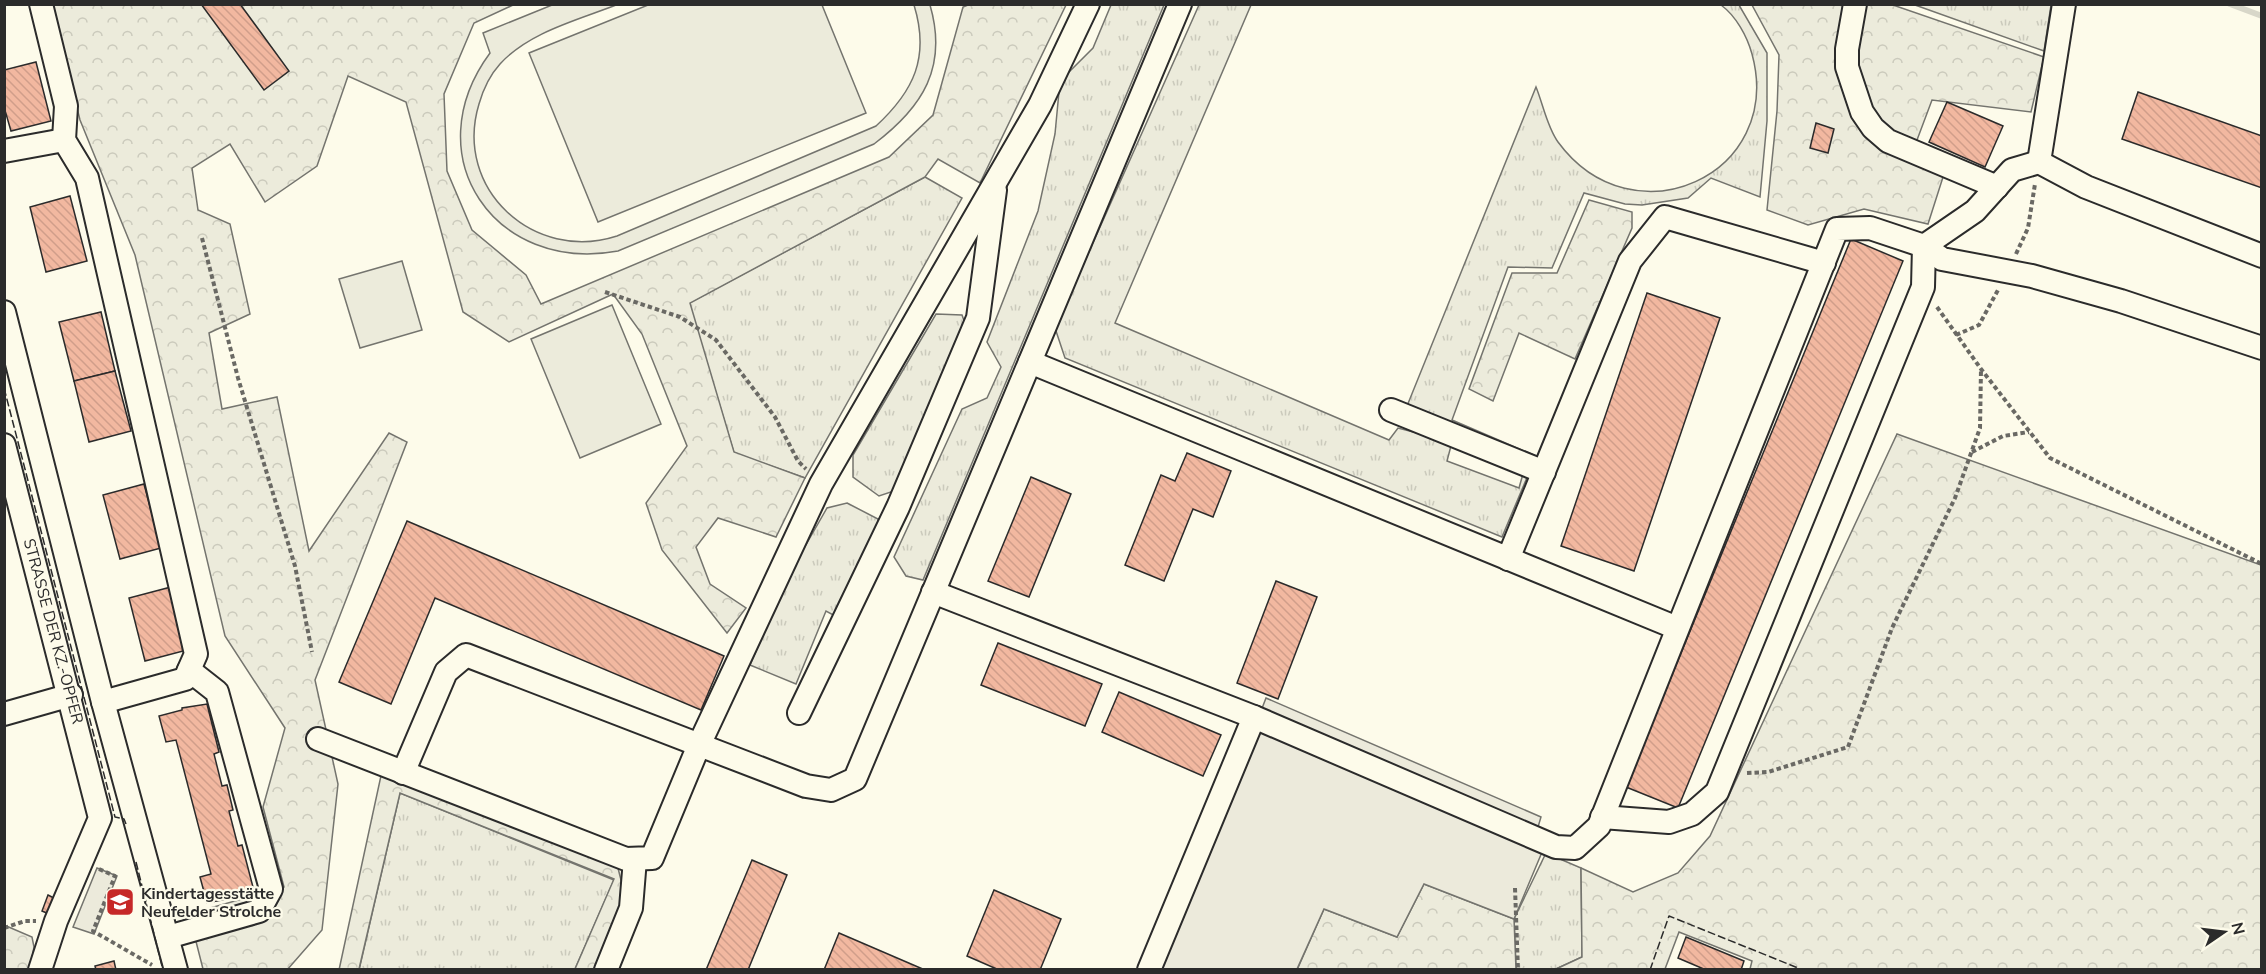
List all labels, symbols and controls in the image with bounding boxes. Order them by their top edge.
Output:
street label: STRASSE DER KZ.-OPFER [18,536,88,727]
place label: Kindertagesstätte Neufelder Strolche [141,883,282,923]
school or university icon: Kindertagesstätte Neufelder Strolche [104,886,136,918]
north arrow [2194,902,2254,962]
text: N [2225,920,2250,937]

